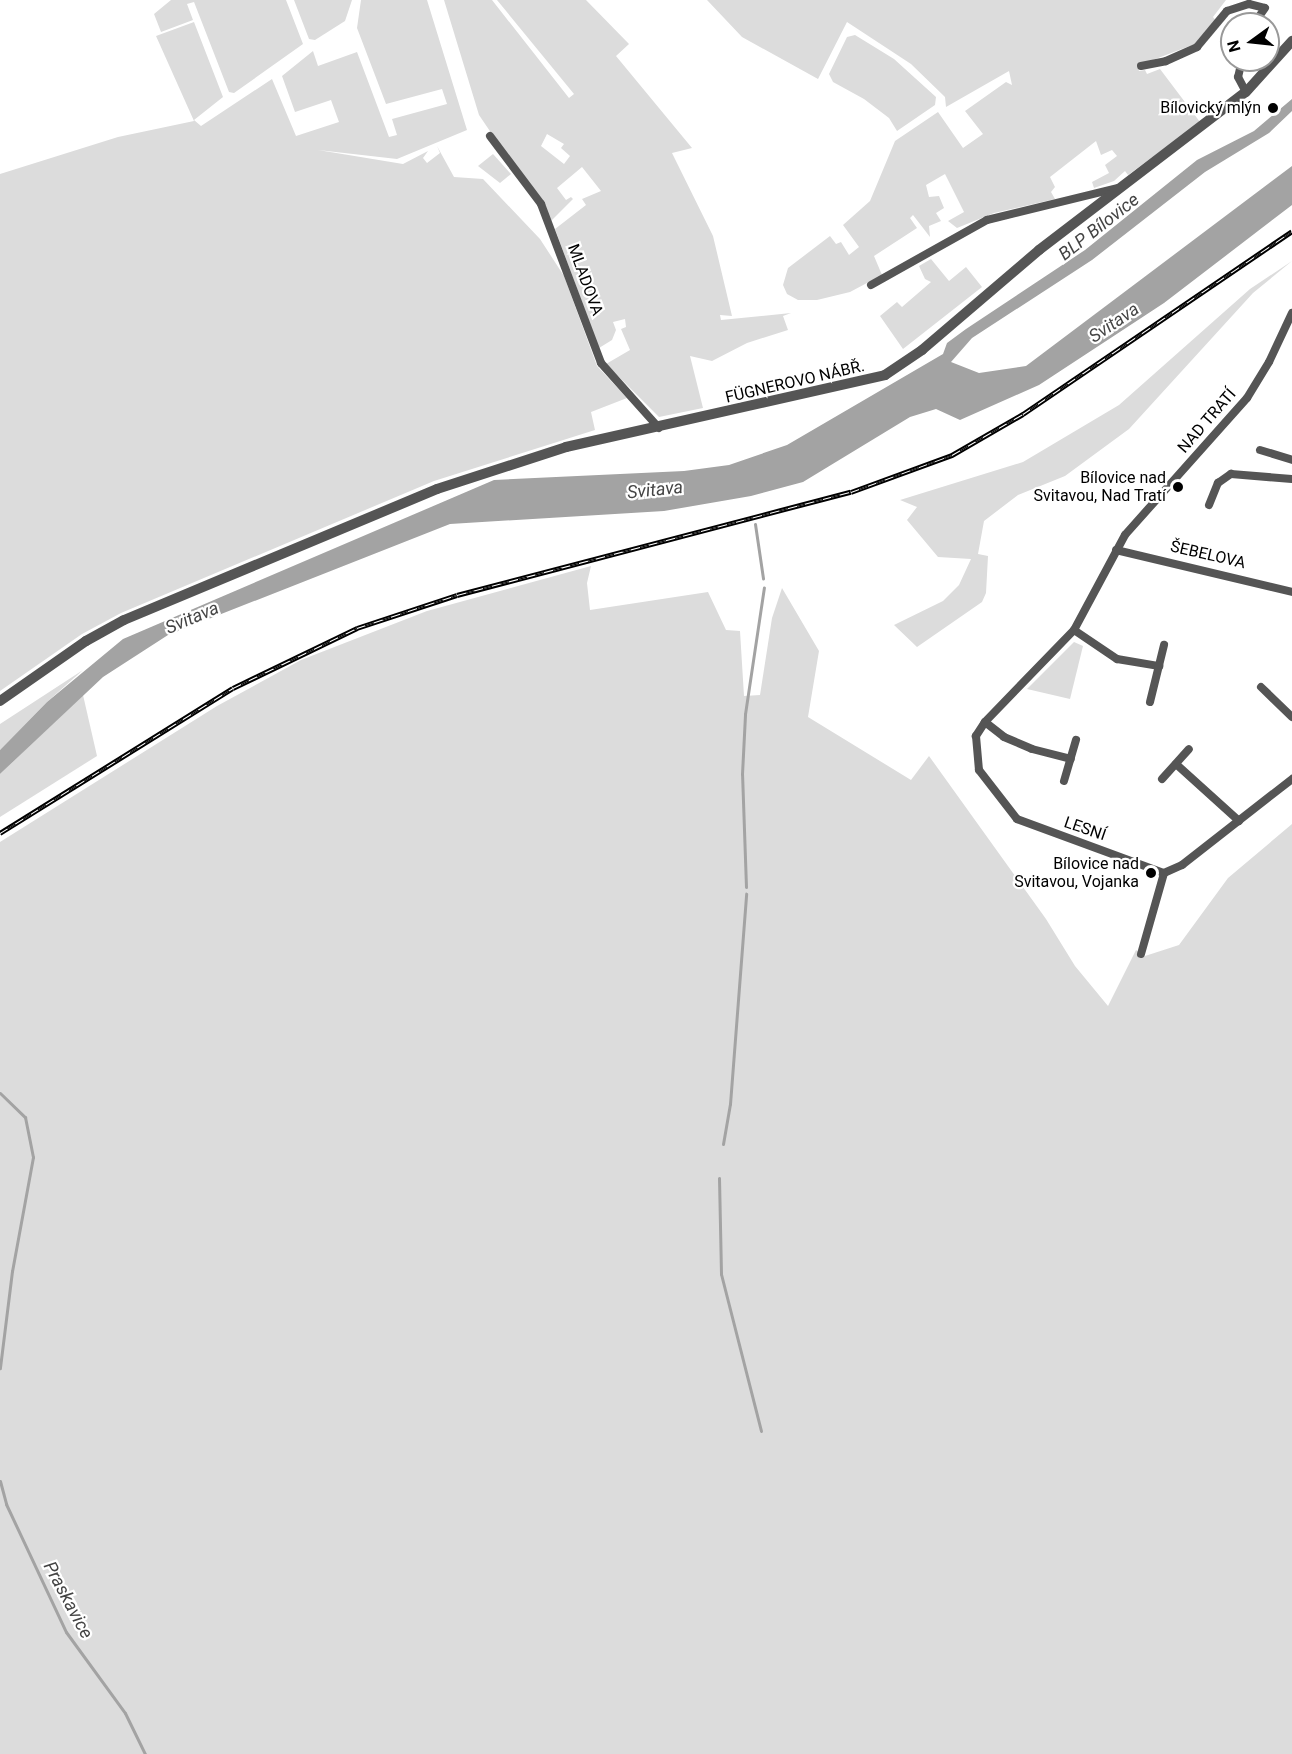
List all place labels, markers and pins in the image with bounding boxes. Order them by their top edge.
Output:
place label: Bílovický mlýn [1160,98,1261,118]
marker: Bílovický mlýn [1266,101,1280,115]
place label: Bílovice nad Svitavou, Nad Tratí [1033,468,1166,506]
marker: Bílovice nad Svitavou, Nad Tratí [1171,480,1185,494]
place label: Bílovice nad Svitavou, Vojanka [1014,854,1139,892]
marker: Bílovice nad Svitavou, Vojanka [1144,866,1158,880]

